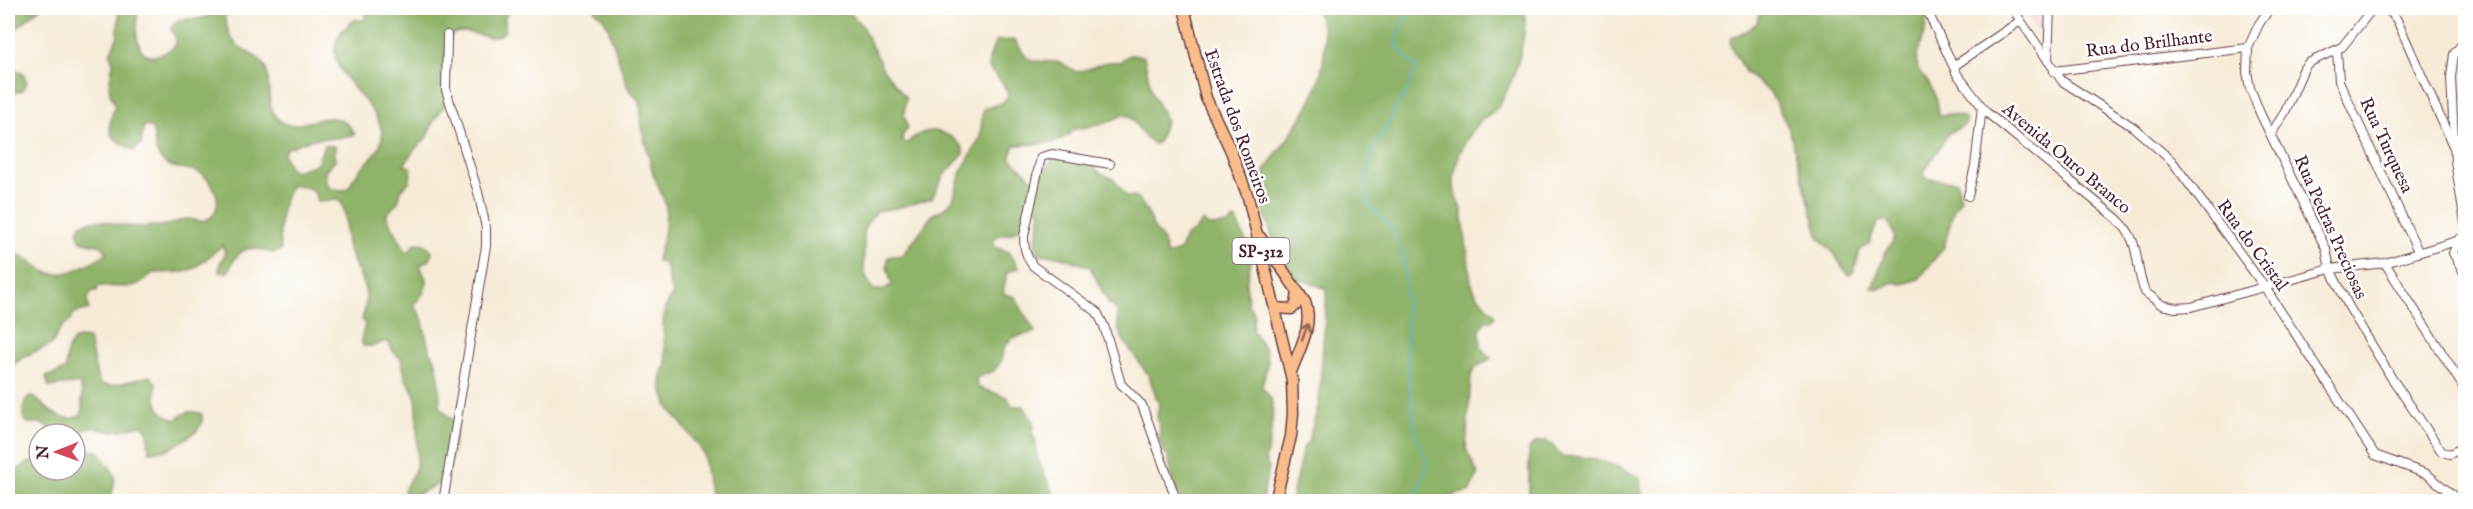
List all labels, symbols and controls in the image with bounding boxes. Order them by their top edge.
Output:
street label: Rua do Brilhante [2085,25,2214,64]
street label: Estrada dos Romeiros [1198,46,1275,207]
street label: Rua Turquesa [2354,94,2418,197]
street label: Avenida Ouro Branco [1996,98,2135,220]
street label: Rua Pedras Preciosas [2288,152,2372,303]
street label: Rua do Cristal [2211,196,2293,296]
road number: SP-312 [1232,238,1290,264]
one-way arrow [1300,323,1311,342]
north arrow [27,422,87,482]
text: N [34,445,54,460]

